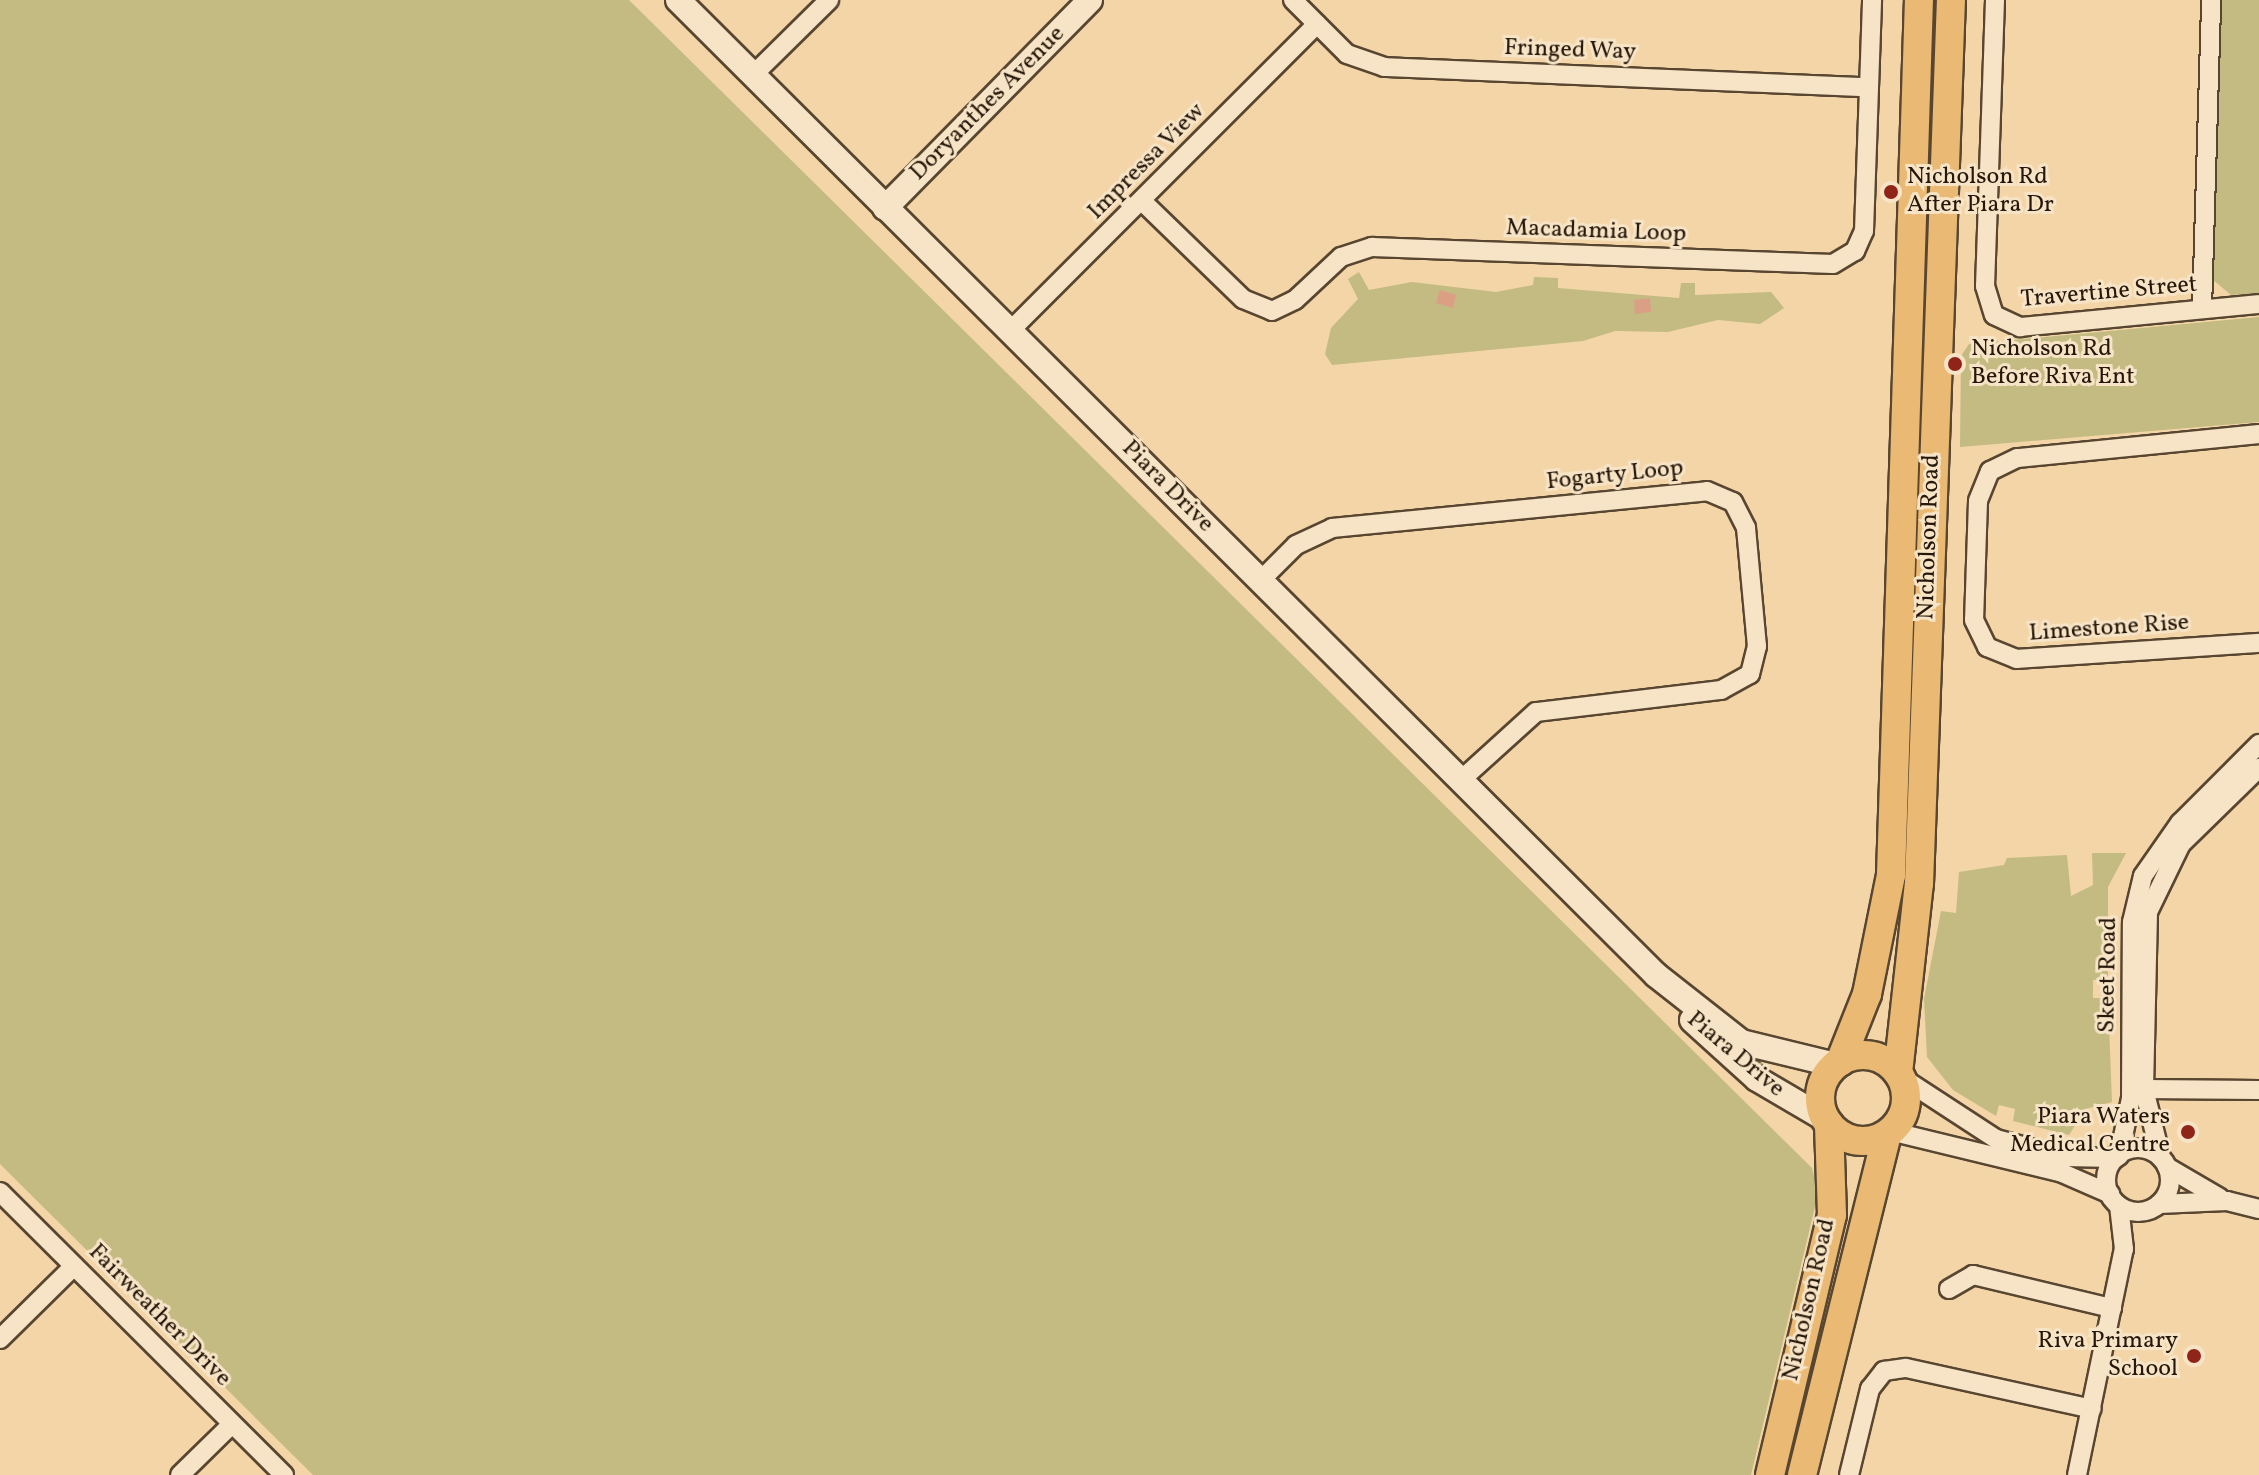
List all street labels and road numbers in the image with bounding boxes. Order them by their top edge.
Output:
street label: Doryanthes Avenue [905,21,1071,187]
street label: Fringed Way [1503,34,1637,68]
street label: Impressa View [1082,97,1212,227]
street label: Macadamia Loop [1505,214,1687,250]
street label: Travertine Street [2019,271,2199,315]
street label: Piara Drive [1115,435,1219,539]
street label: Fogarty Loop [1545,454,1685,498]
street label: Nicholson Road [1913,454,1947,620]
street label: Limestone Rise [2028,609,2190,649]
street label: Skeet Road [2094,917,2124,1033]
street label: Piara Drive [1680,1006,1790,1104]
street label: Nicholson Road [1777,1216,1843,1384]
street label: Fairweather Drive [82,1239,236,1393]

